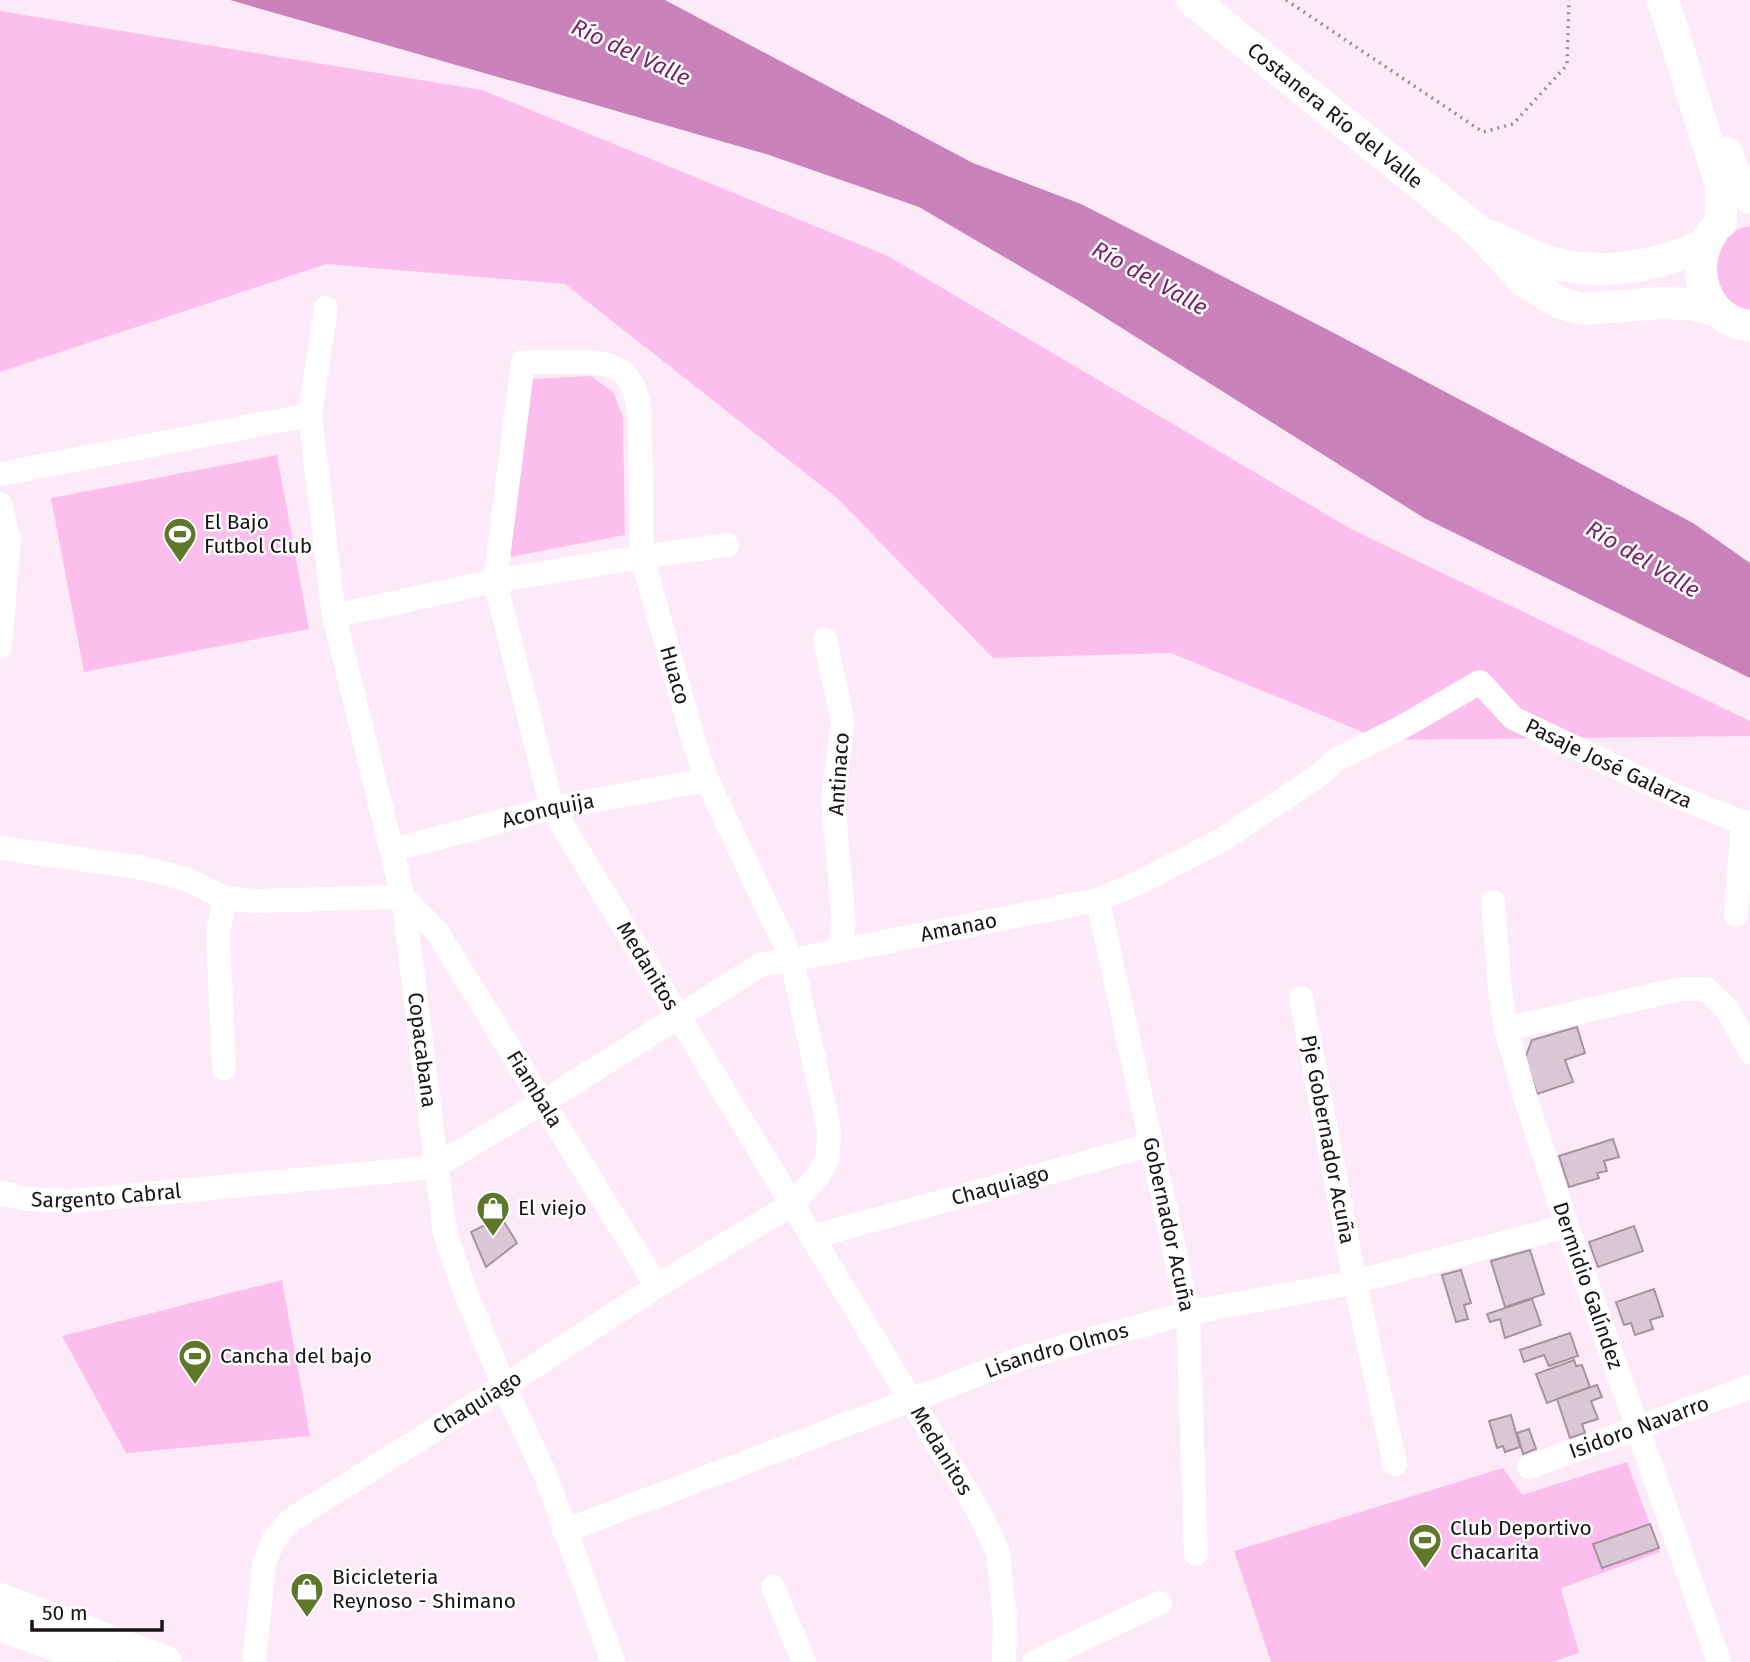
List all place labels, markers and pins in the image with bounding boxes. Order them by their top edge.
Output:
place label: El Bajo Futbol Club [204,509,312,559]
sports icon: El Bajo Futbol Club [161,515,199,564]
shop icon: El viejo [474,1189,512,1238]
place label: El viejo [518,1195,587,1221]
sports icon: Cancha del bajo [176,1337,214,1386]
place label: Cancha del bajo [220,1343,372,1369]
place label: Club Deportivo Chacarita [1450,1515,1592,1565]
sports icon: Club Deportivo Chacarita [1406,1521,1444,1570]
place label: Bicicleteria Reynoso - Shimano [332,1564,516,1614]
shop icon: Bicicleteria Reynoso - Shimano [288,1570,326,1619]

